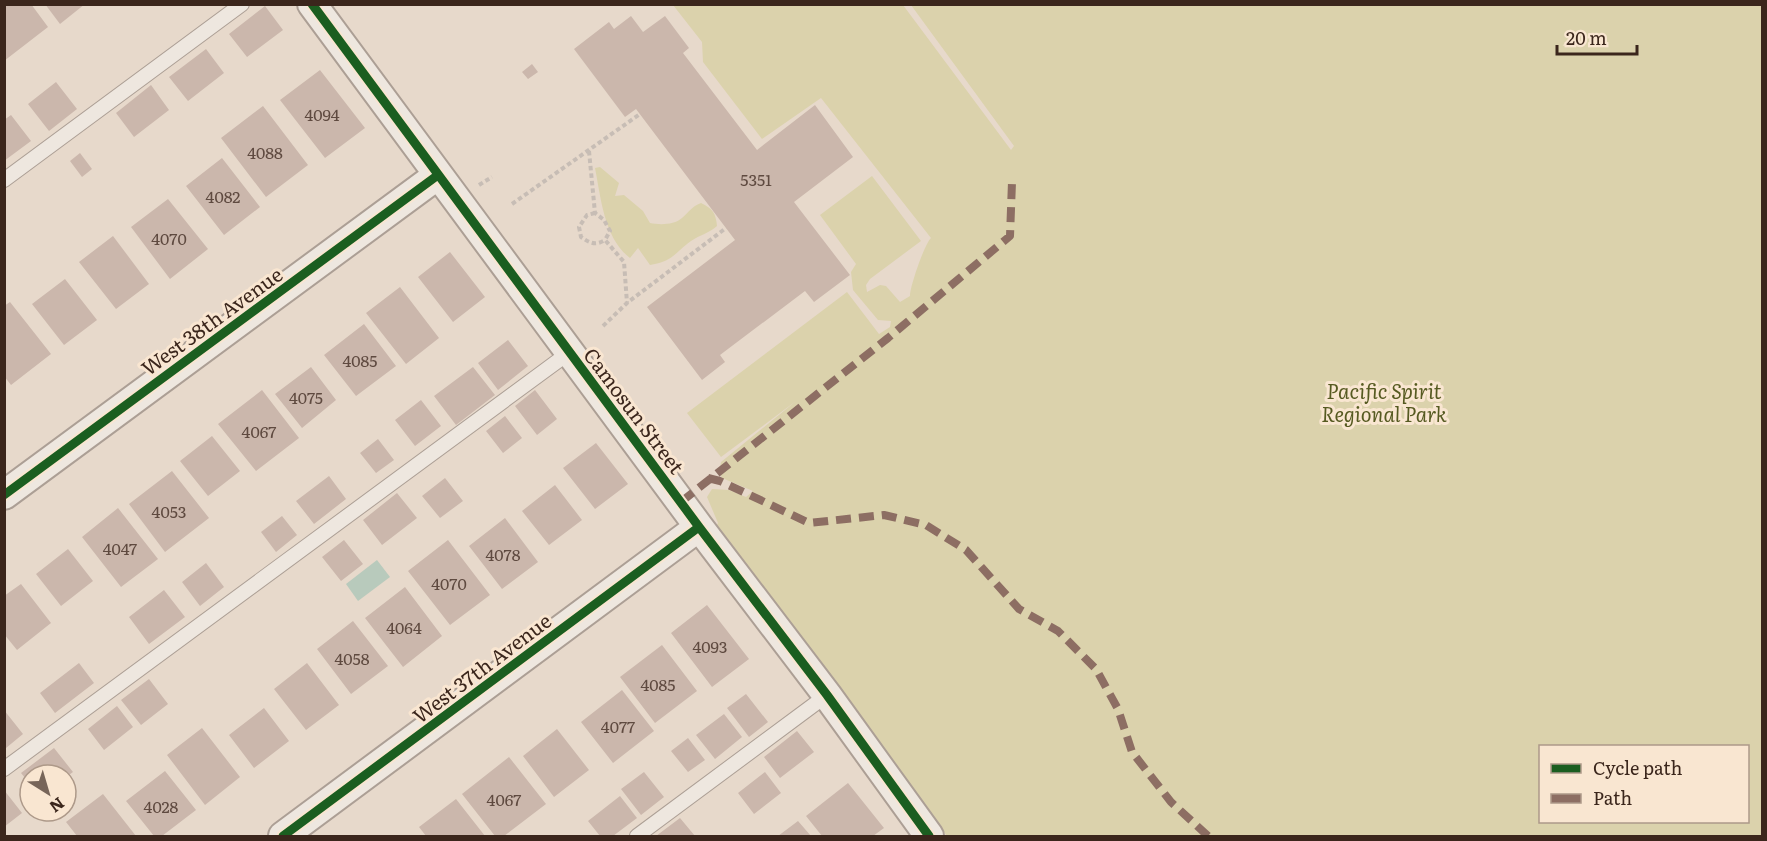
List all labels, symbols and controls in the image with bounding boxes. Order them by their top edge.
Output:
scale bar [1557,18,1636,56]
text: 20 m [1566,24,1607,51]
house number: 4094 [304,102,340,126]
house number: 4088 [247,140,283,164]
house number: 5351 [740,167,772,191]
house number: 4082 [206,184,240,208]
house number: 4070 [151,226,187,250]
street label: West 38th Avenue [134,258,288,382]
street label: Camosun Street [578,341,692,479]
house number: 4085 [342,348,378,372]
park label: Pacific Spirit Regional Park [1321,375,1447,428]
house number: 4075 [289,385,323,409]
house number: 4067 [242,419,276,443]
house number: 4053 [152,499,186,523]
house number: 4047 [103,536,137,560]
house number: 4078 [486,542,521,566]
house number: 4070 [431,571,467,595]
street label: West 37th Avenue [405,605,557,729]
house number: 4064 [386,615,422,639]
house number: 4093 [692,634,728,658]
house number: 4058 [334,646,370,670]
house number: 4085 [640,672,676,696]
house number: 4077 [601,714,635,738]
legend [1539,745,1749,823]
text: Cycle path [1593,754,1682,781]
north arrow [18,763,78,823]
text: Path [1593,784,1632,811]
house number: 4067 [487,787,521,811]
text: N [45,792,70,819]
house number: 4028 [144,794,179,818]

